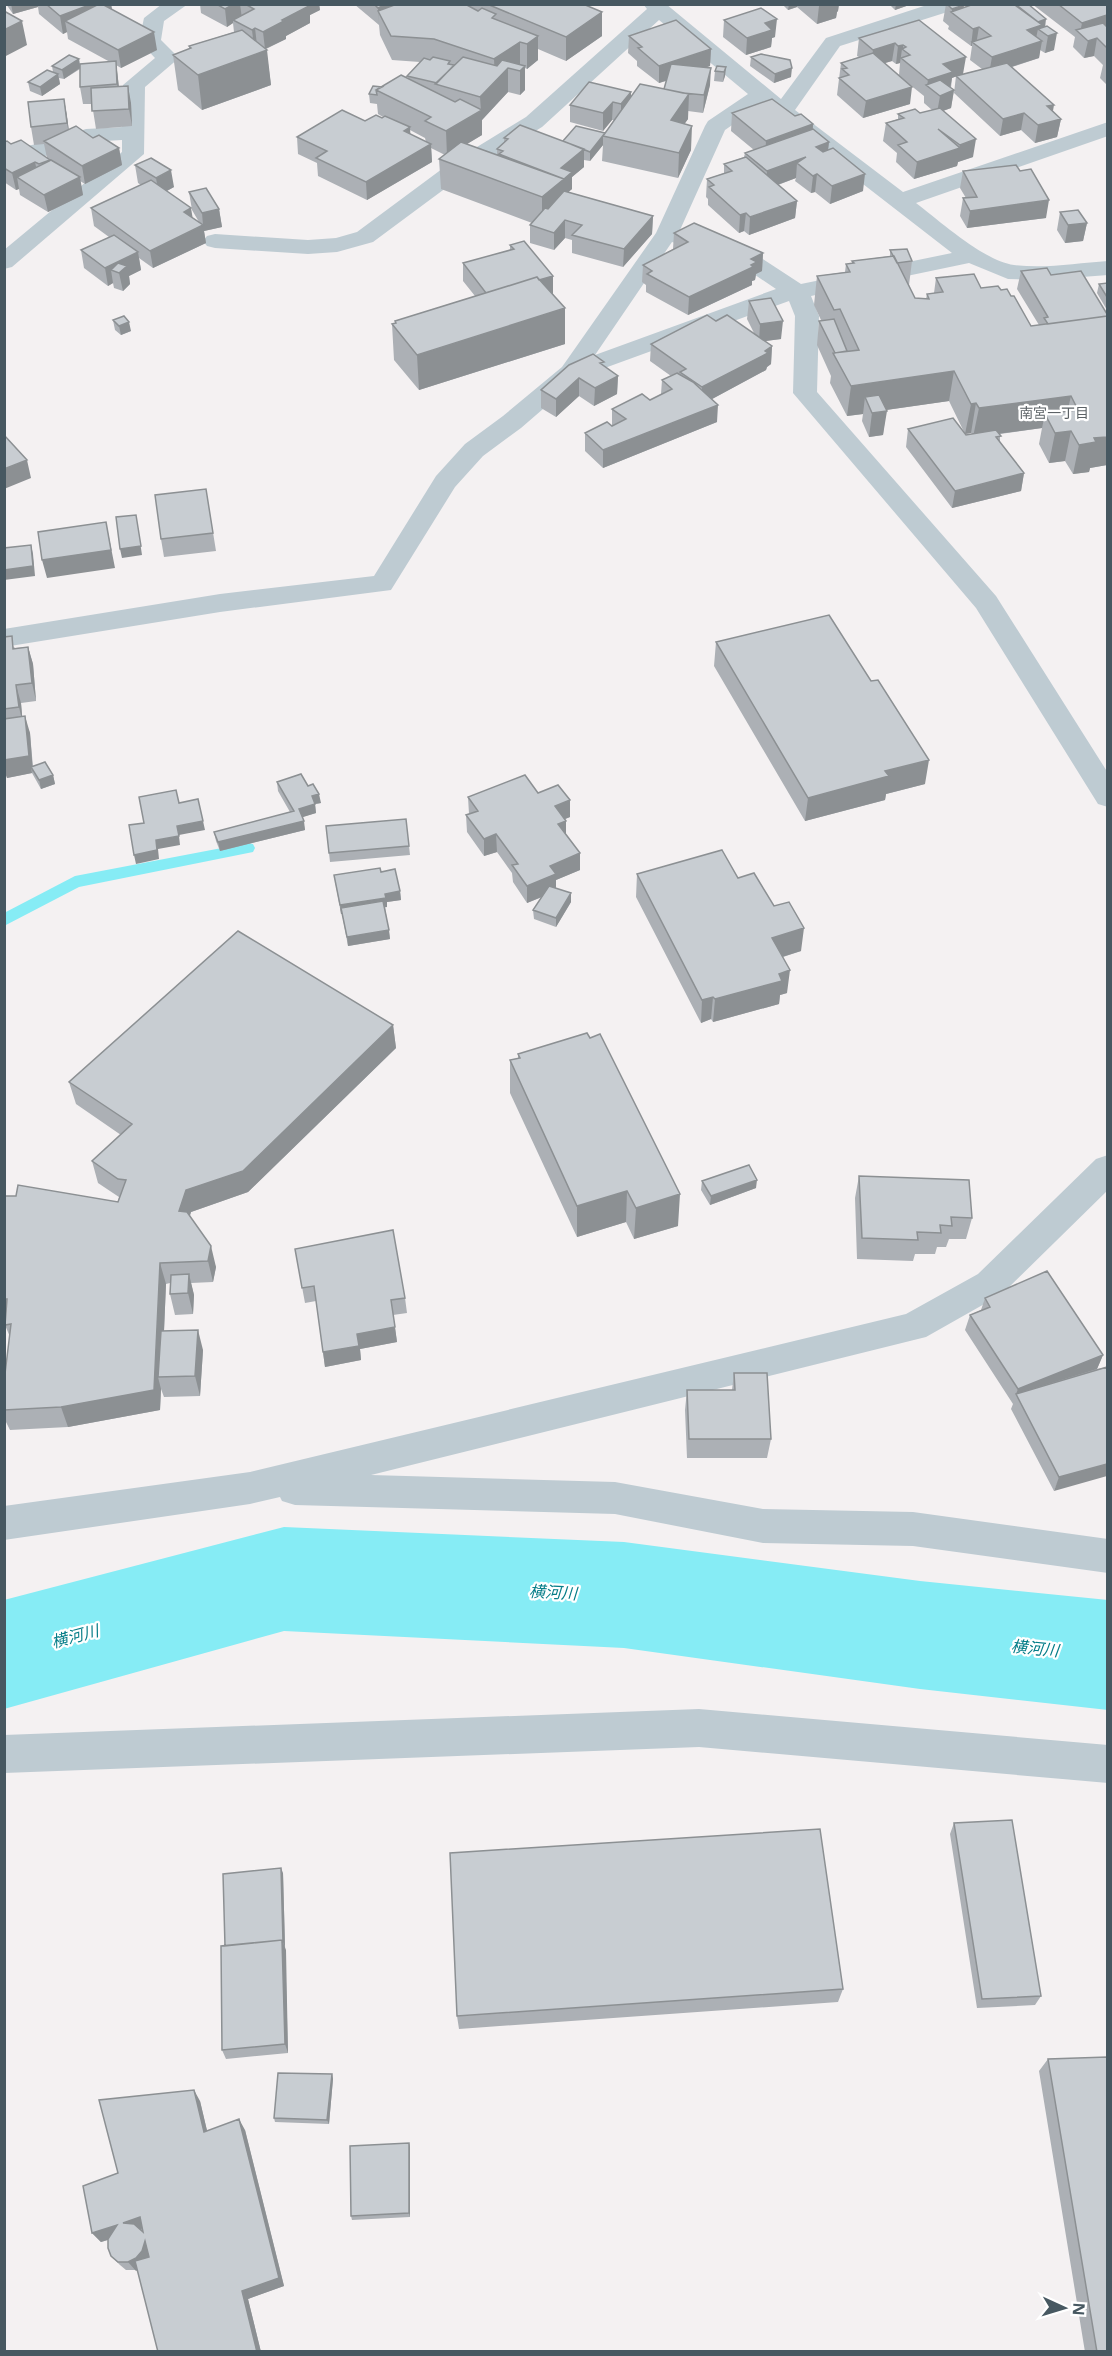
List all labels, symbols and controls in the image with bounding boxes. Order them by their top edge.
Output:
district label: 南宮一丁目 [1019,403,1089,422]
water label: 横河川 [528,1580,580,1604]
water label: 横河川 [49,1619,103,1653]
water label: 横河川 [1010,1635,1062,1662]
north arrow [1034,2278,1094,2338]
text: N [1068,2302,1090,2316]

